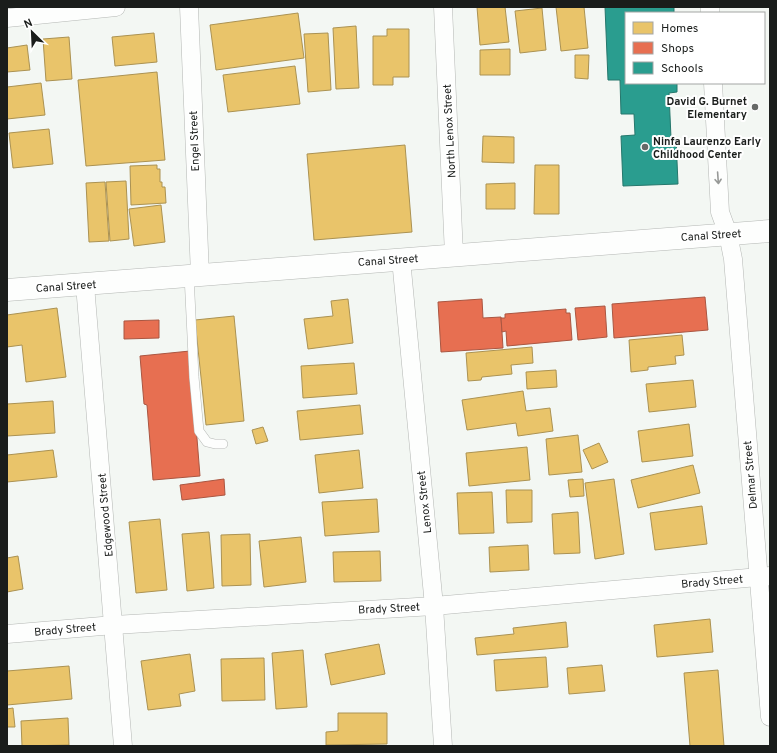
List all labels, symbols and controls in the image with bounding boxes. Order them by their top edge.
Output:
north arrow [12,12,52,52]
legend [625,12,765,84]
text: N [22,16,35,32]
text: Homes [661,21,698,37]
text: Shops [661,41,694,57]
text: Schools [661,61,703,77]
street label: North Lenox Street [441,84,459,178]
place label: David G. Burnet Elementary [667,95,747,122]
marker: David G. Burnet Elementary [750,102,760,112]
street label: Engel Street [187,110,203,172]
place label: Ninfa Laurenzo Early Childhood Center [653,135,761,162]
marker: Ninfa Laurenzo Early Childhood Center [640,142,650,152]
one-way arrow [714,171,721,184]
street label: Canal Street [680,227,742,245]
street label: Canal Street [357,252,419,270]
street label: Canal Street [35,278,97,296]
street label: Delmar Street [741,440,761,510]
street label: Lenox Street [415,470,435,534]
street label: Edgewood Street [95,473,117,557]
street label: Brady Street [681,572,744,592]
street label: Brady Street [358,600,420,618]
street label: Brady Street [34,620,97,640]

